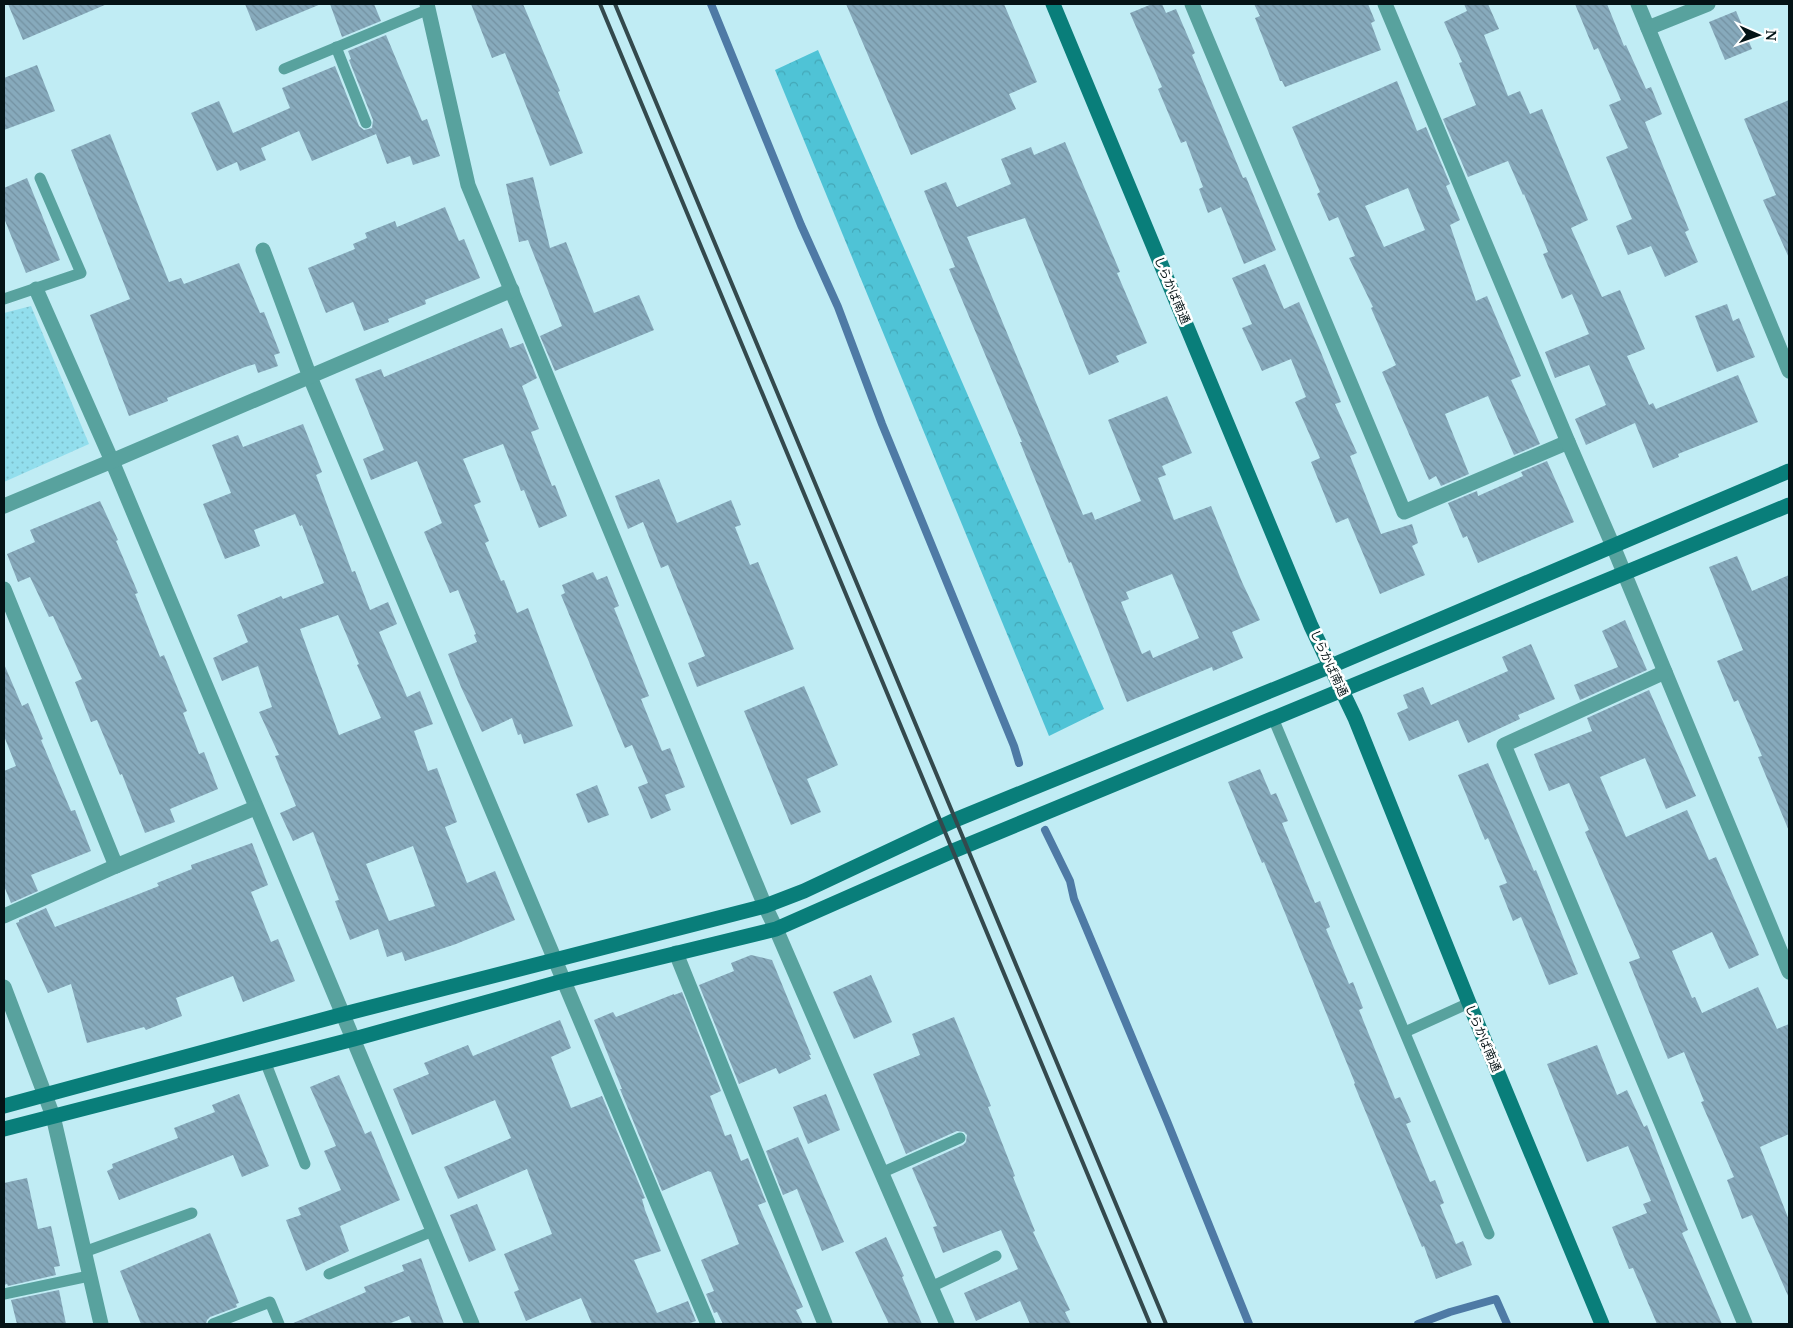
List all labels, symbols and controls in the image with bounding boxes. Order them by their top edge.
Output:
north arrow [1733,10,1783,60]
text: N [1762,30,1781,41]
street label: しらかば南通 [1151,253,1194,326]
street label: しらかば南通 [1307,627,1352,699]
street label: しらかば南通 [1462,1001,1505,1074]

